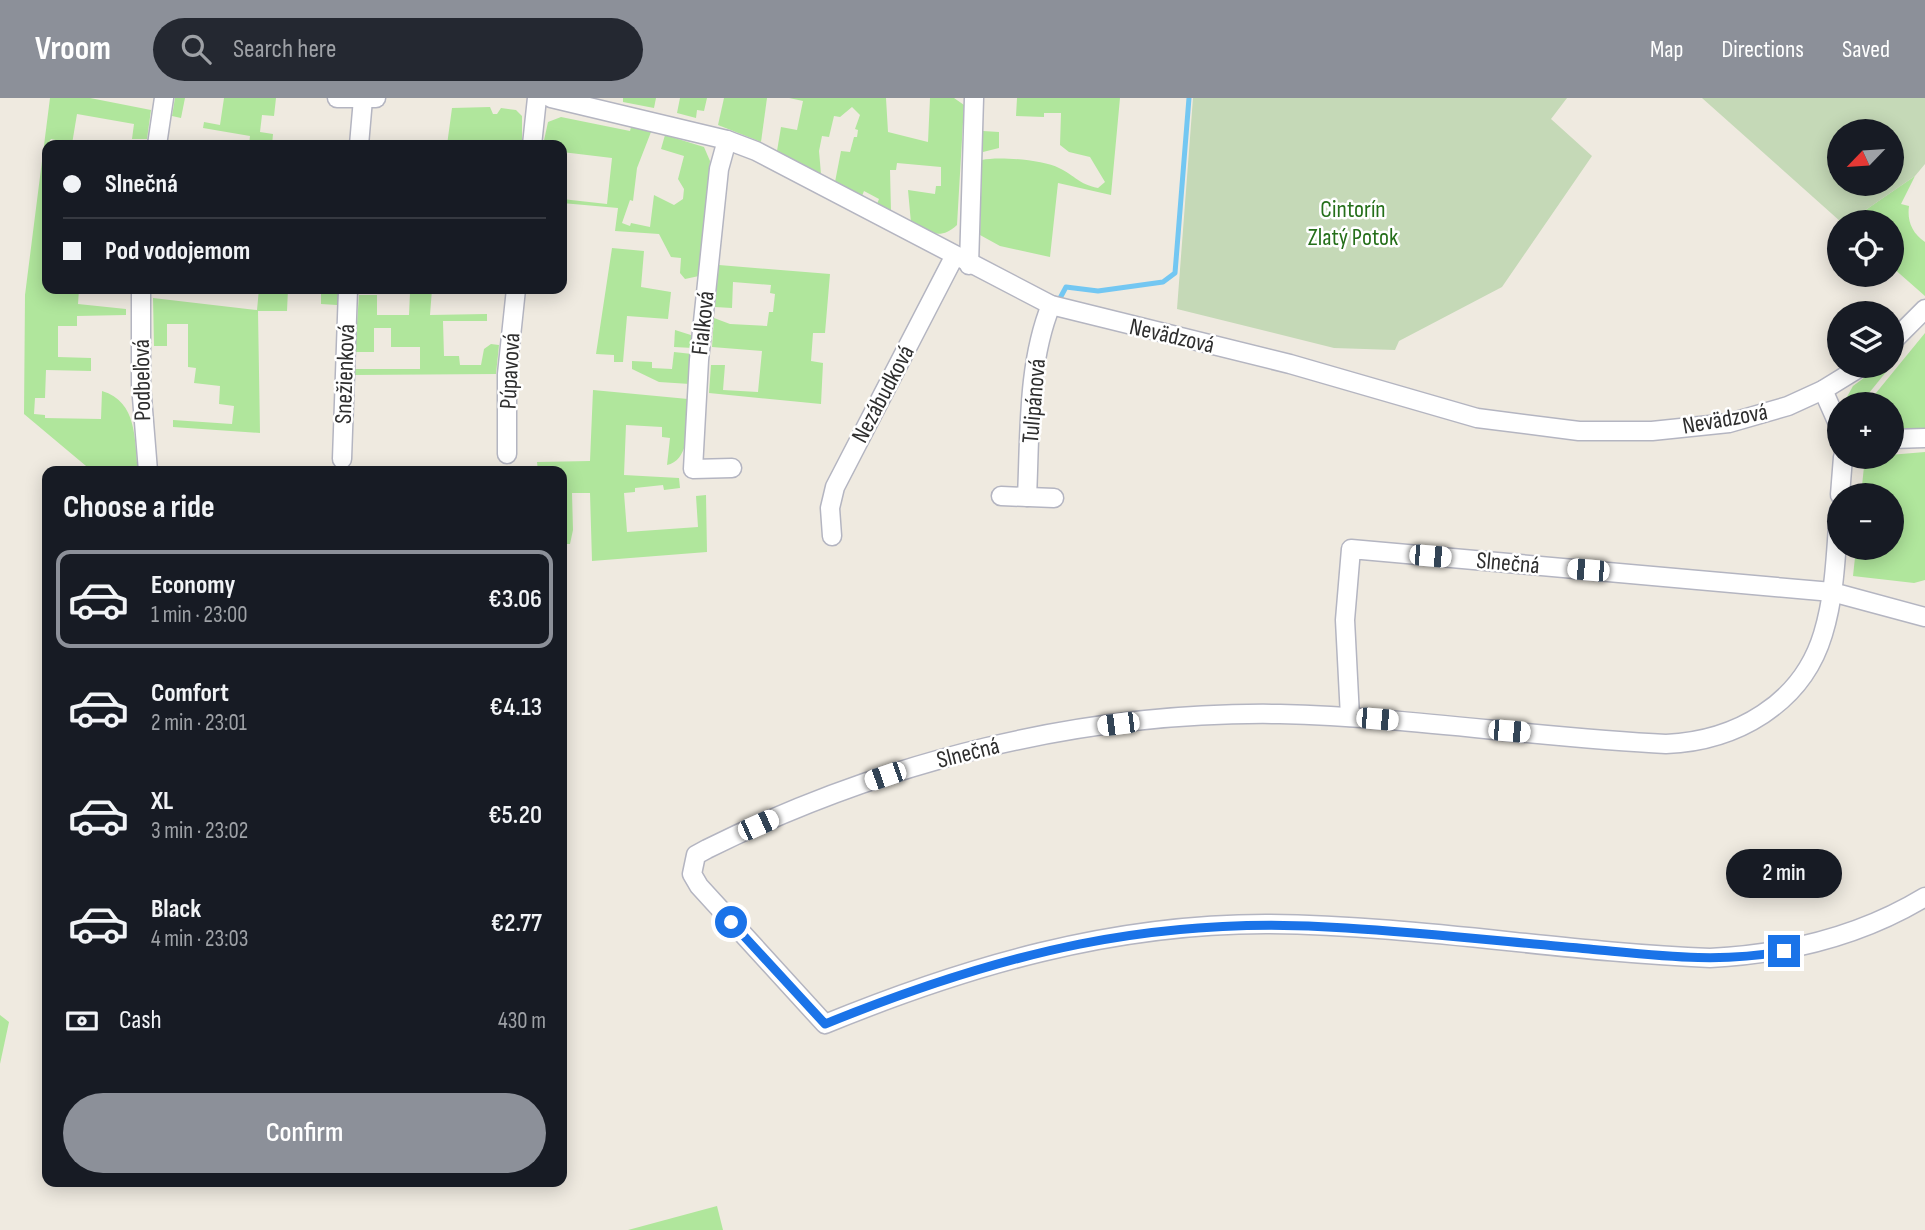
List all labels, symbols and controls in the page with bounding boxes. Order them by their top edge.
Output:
search box [153,18,643,81]
text: Vroom [35,29,111,69]
icon: search [177,30,215,68]
text: Search here [233,34,336,65]
text: Map [1650,35,1683,64]
text: Directions [1721,35,1804,64]
text: Saved [1842,35,1890,64]
north arrow [1827,119,1904,196]
map controls [1827,119,1904,560]
text: Slnečná [105,169,178,200]
park label: Cintorín Zlatý Potok [1308,195,1398,252]
button: locate [1827,210,1904,287]
text: Pod vodojemom [105,236,250,267]
street label: Fialková [685,289,721,357]
button: layers [1827,301,1904,378]
street label: Nevädzová [1127,312,1217,360]
street label: Snežienková [329,324,361,424]
street label: Púpavová [494,332,526,410]
street label: Podbeľová [127,339,157,421]
street label: Nezábudková [845,340,921,448]
street label: Tulipánová [1016,357,1052,445]
button: + [1827,392,1904,469]
street label: Nevädzová [1680,397,1770,441]
button: − [1827,483,1904,560]
text: Choose a ride [63,488,215,527]
car [1409,544,1452,568]
street label: Slnečná [1475,546,1541,580]
car [1567,558,1610,582]
icon: car [67,568,130,631]
text: Economy [151,570,235,601]
text: €3.06 [488,584,542,615]
text: 1 min · 23:00 [151,601,248,629]
icon: car [67,676,130,739]
text: Comfort [151,678,229,709]
text: €4.13 [490,692,542,723]
car [1356,707,1399,731]
text: 2 min · 23:01 [151,709,247,737]
car [1096,711,1141,737]
car [1488,719,1531,743]
street label: Slnečná [934,731,1002,775]
car [862,759,909,793]
icon: car [67,784,130,847]
text: XL [151,786,173,817]
text: €5.20 [488,800,542,831]
car [735,807,782,843]
text: 3 min · 23:02 [151,817,248,845]
callout: 2 min [1726,850,1842,898]
text: 2 min [1762,859,1806,887]
icon: car [67,892,130,955]
text: Black [151,894,201,925]
route start [715,906,747,938]
text: €2.77 [491,908,542,939]
text: 4 min · 23:03 [151,925,248,953]
route end [1768,935,1800,967]
icon: cash [63,1002,101,1040]
text: Cash [119,1005,162,1036]
text: 430 m [498,1007,546,1035]
button: Confirm [63,1093,546,1173]

